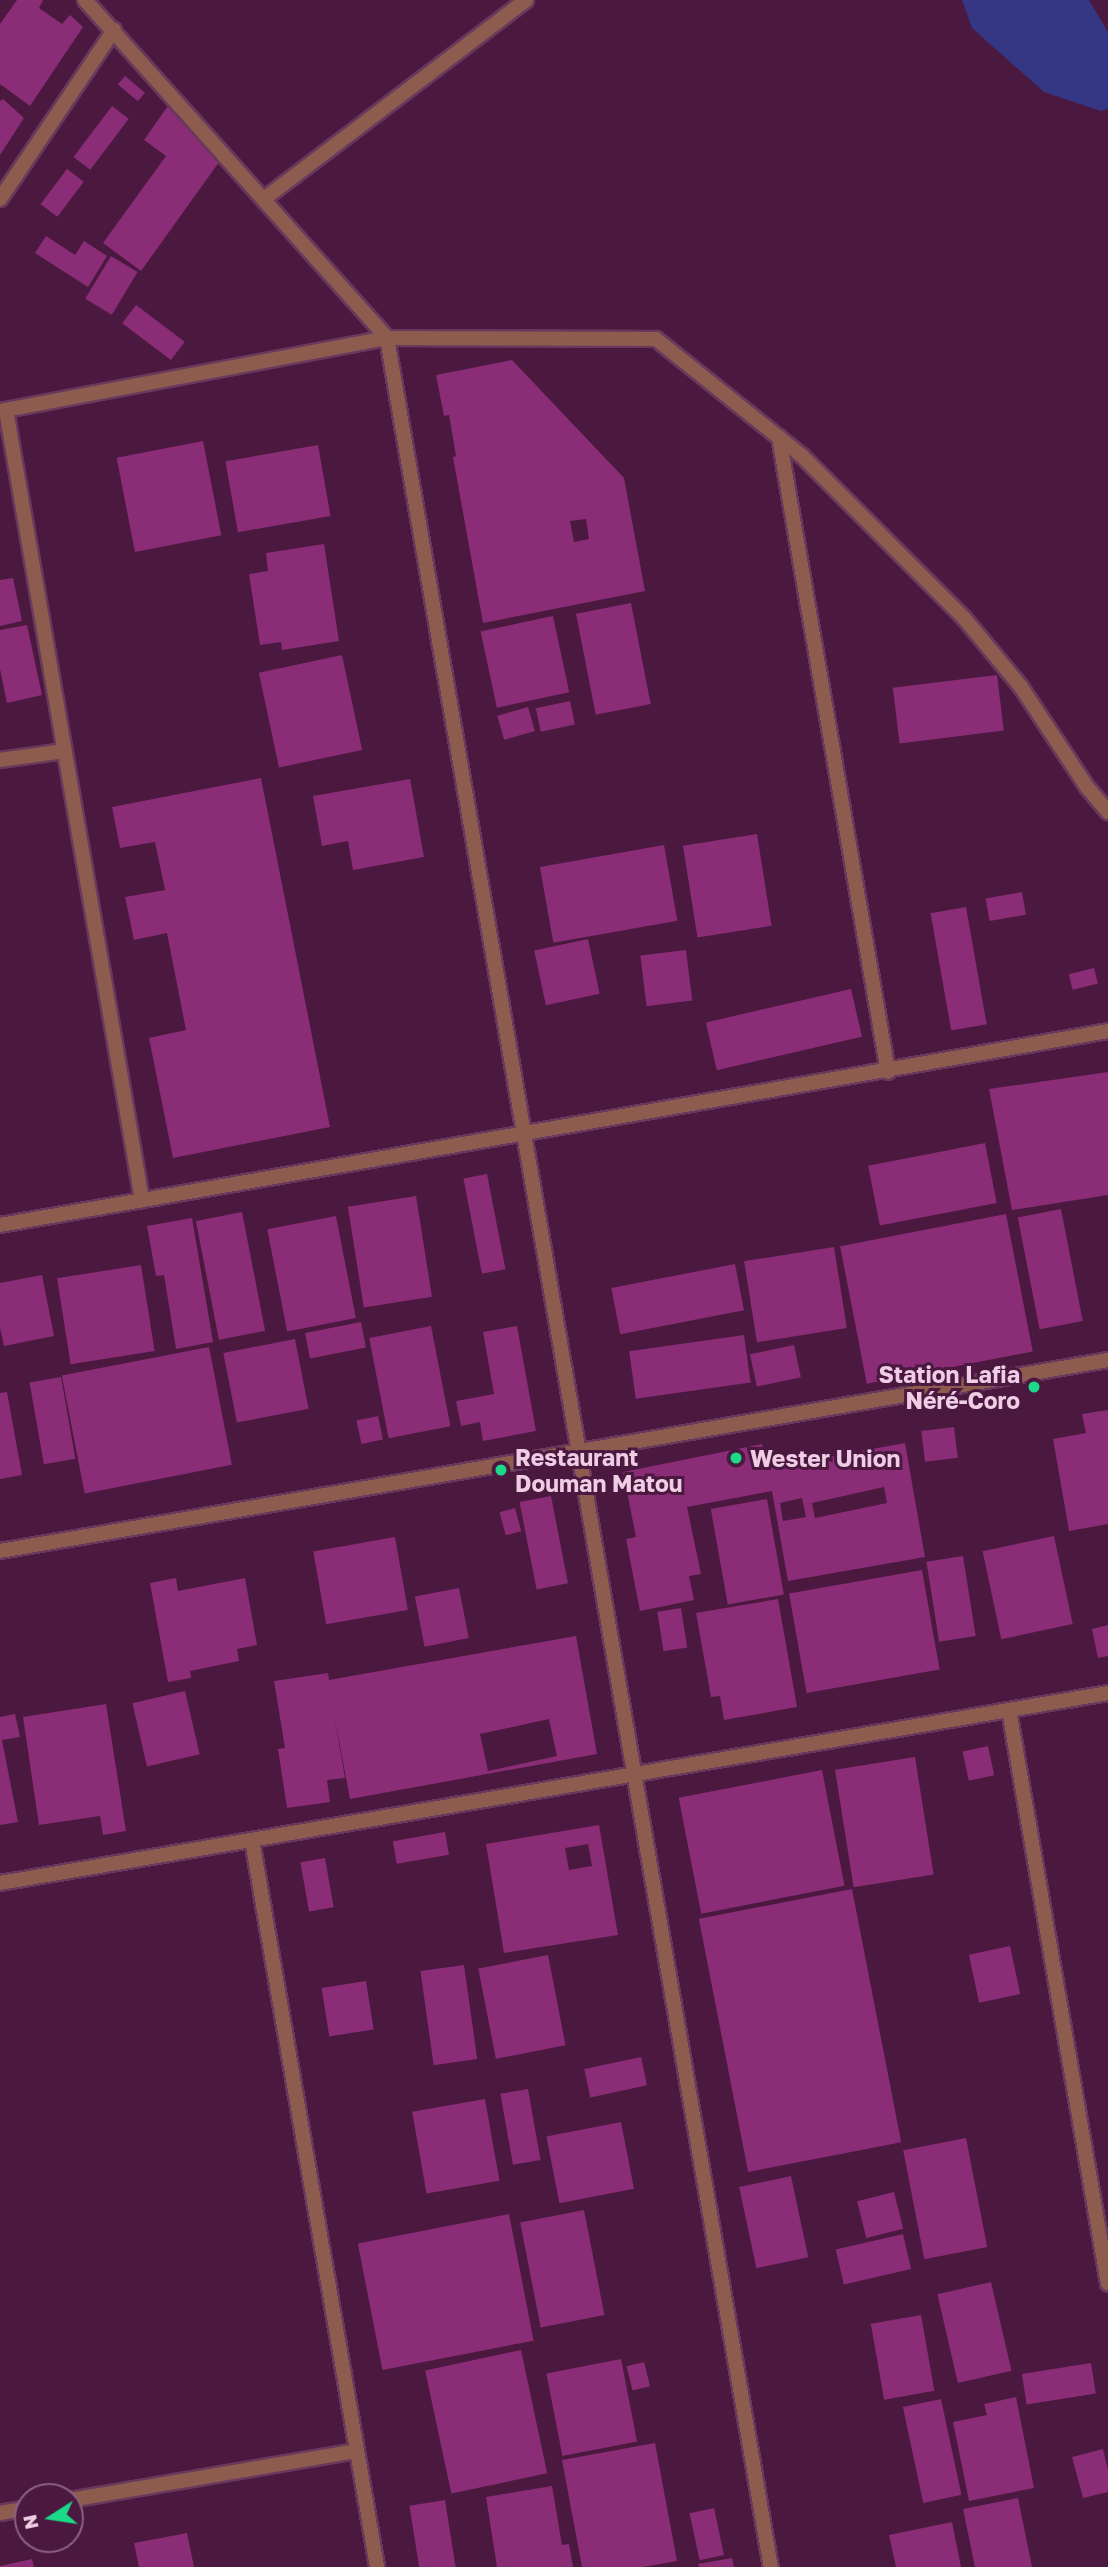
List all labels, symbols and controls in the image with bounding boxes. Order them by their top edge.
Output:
place label: Station Lafia Néré-Coro [879,1360,1020,1414]
marker: Station Lafia Néré-Coro [1026,1379,1042,1395]
place label: Restaurant Douman Matou [515,1443,683,1497]
place label: Wester Union [750,1444,900,1472]
marker: Wester Union [728,1450,744,1466]
marker: Restaurant Douman Matou [493,1462,509,1478]
north arrow [14,2483,84,2553]
text: N [17,2513,43,2532]

